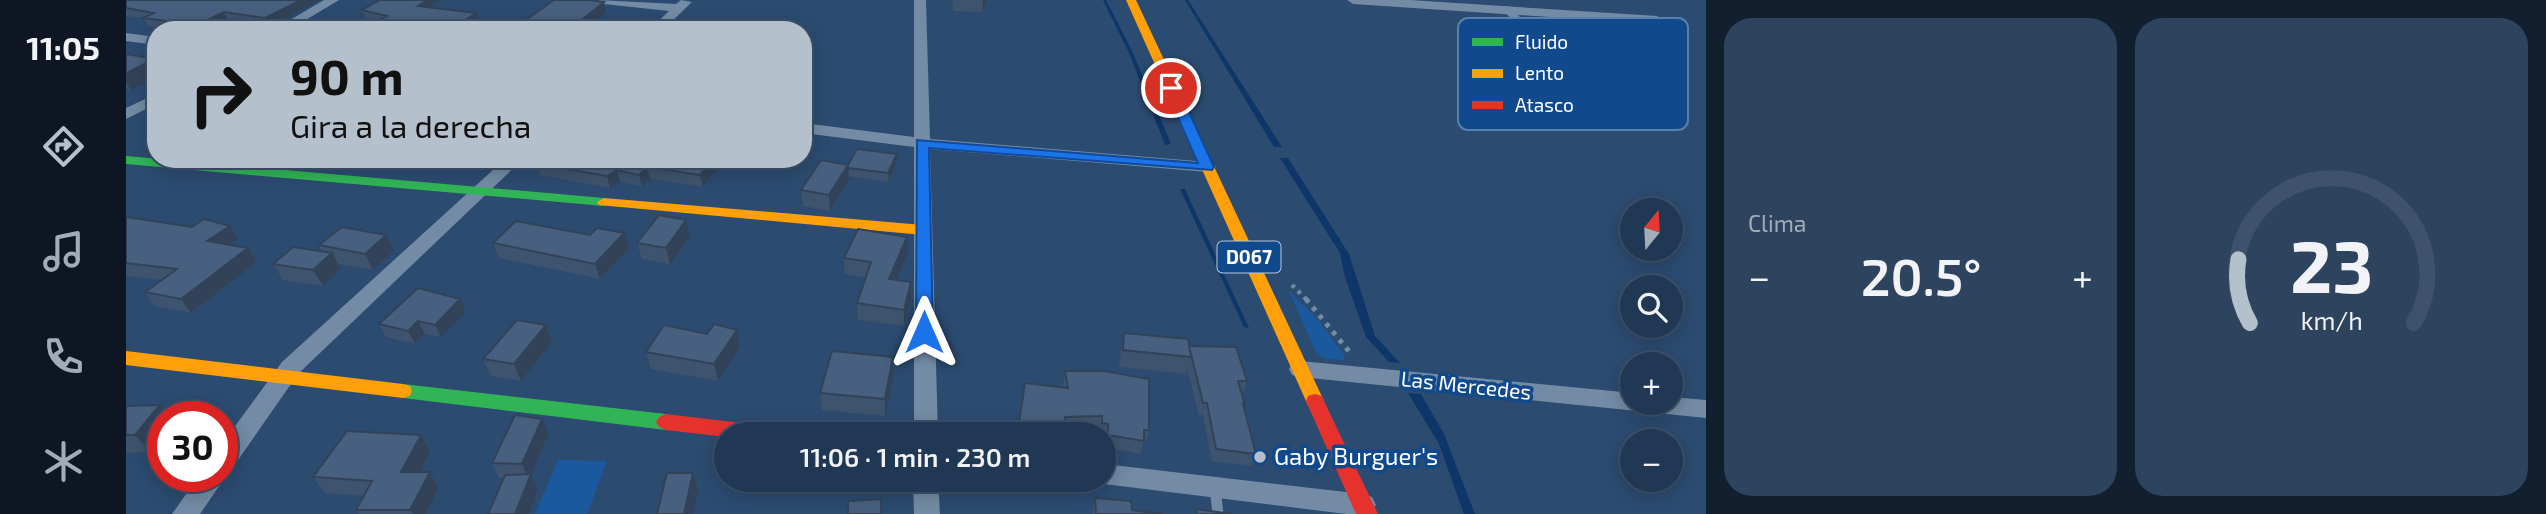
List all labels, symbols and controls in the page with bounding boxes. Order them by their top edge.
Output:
legend [1458,18,1688,130]
text: 11:05 [26,28,100,66]
text: Fluido [1515,30,1568,53]
text: 90 m [290,46,404,105]
icon: right [175,49,266,140]
pin [1141,58,1201,118]
text: Lento [1515,61,1564,84]
icon: arrive [1152,69,1190,107]
text: Atasco [1515,93,1574,116]
text: Gira a la derecha [290,106,531,144]
icon: directions [39,122,88,171]
north arrow [1620,198,1684,261]
map controls [1620,198,1683,492]
text: Clima [1748,209,1806,237]
text: 23 [2290,220,2373,308]
icon: music [39,227,88,276]
road number: D067 [1218,242,1280,272]
text: 20.5° [1861,244,1982,306]
text: − [1748,253,1770,299]
text: + [2072,253,2093,299]
button: search [1620,275,1683,338]
position arrow [887,295,961,369]
text: km/h [2300,305,2363,335]
icon: phone [39,332,88,381]
button: + [1620,352,1683,415]
street label: Las Mercedes [1400,365,1533,404]
speed limit sign: 30 [147,401,238,492]
button: − [1620,429,1683,492]
icon: climate [39,437,88,486]
text: 11:06 · 1 min · 230 m [800,441,1030,472]
place label: Gaby Burguer's [1274,441,1438,470]
marker: Gaby Burguer's [1252,449,1268,465]

